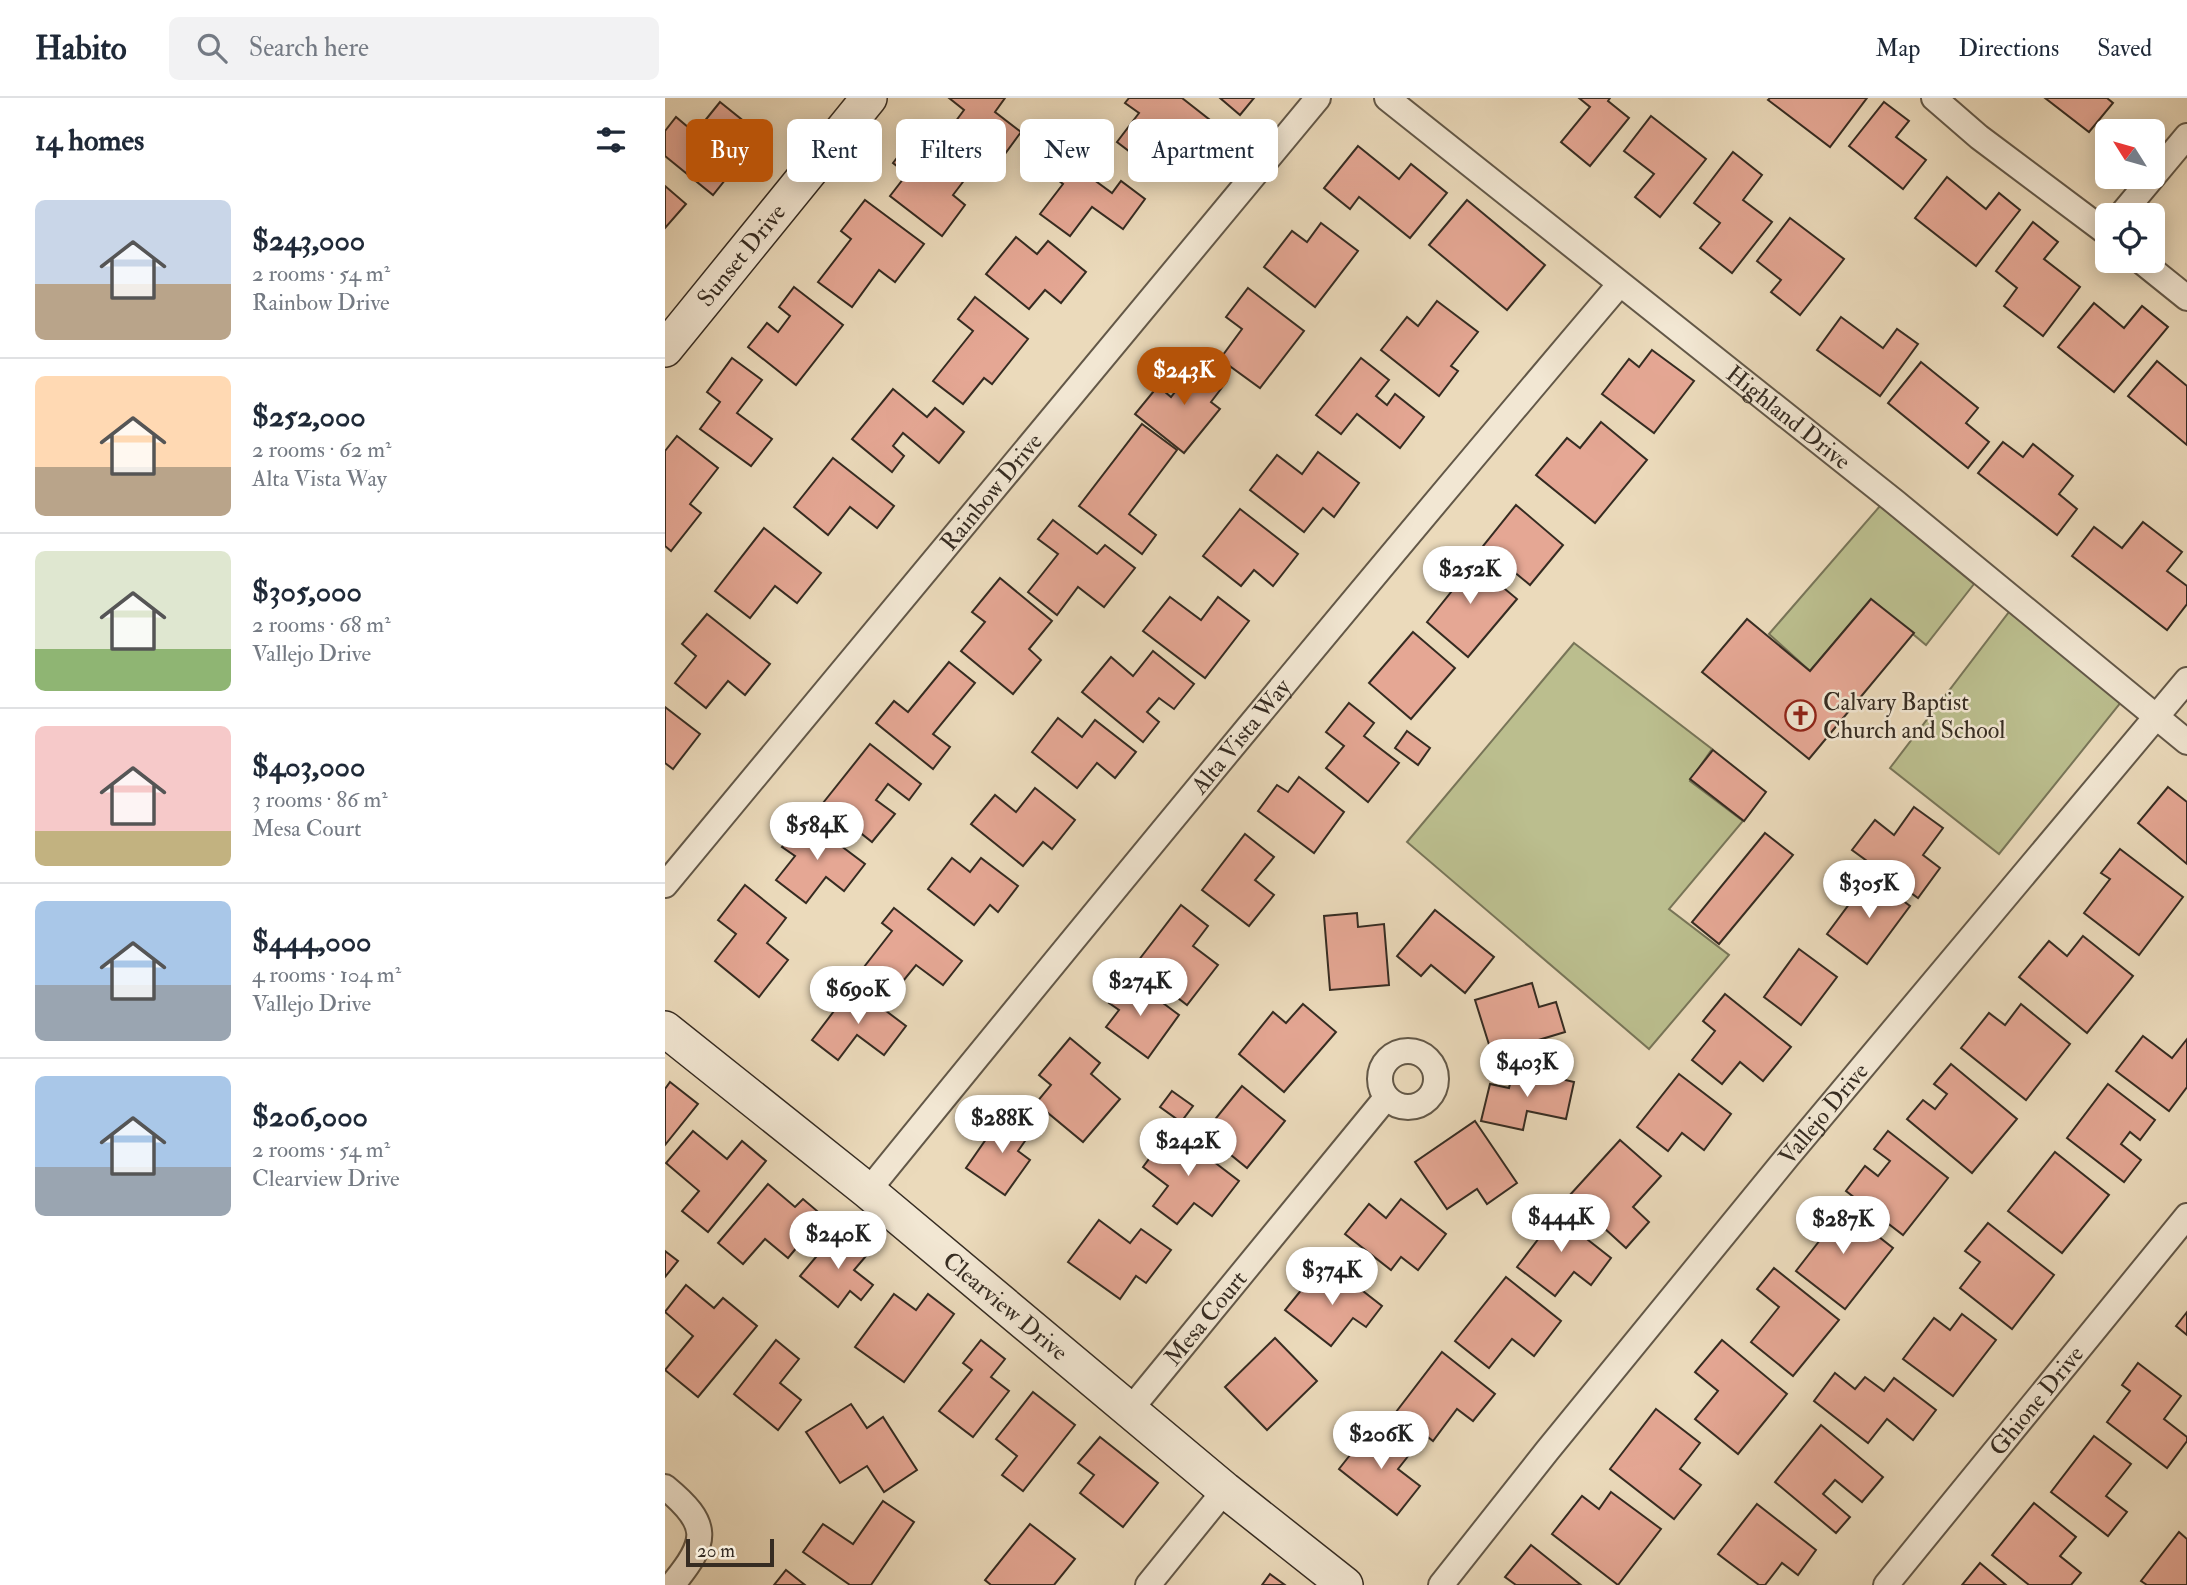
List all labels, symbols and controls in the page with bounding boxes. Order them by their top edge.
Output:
search box [169,17,659,80]
text: Habito [35,28,127,69]
icon: search [193,29,231,67]
text: Search here [249,32,369,64]
text: Map [1875,33,1920,64]
text: Directions [1958,33,2059,64]
text: Saved [2097,33,2152,64]
chip: Buy [686,119,773,182]
chip: Rent [787,119,882,182]
chip: Filters [896,119,1006,182]
chip: New [1020,119,1114,182]
chip: Apartment [1128,119,1278,182]
north arrow [2095,119,2165,189]
map controls [2095,119,2165,273]
icon: filters [592,121,630,159]
text: 14 homes [35,122,144,159]
street label: Sunset Drive [691,197,793,313]
button: locate [2095,203,2165,273]
text: $243,000 [252,222,365,259]
icon: home [91,228,175,312]
text: 2 rooms · 54 m² [252,259,390,288]
text: Rainbow Drive [252,288,390,317]
pin: $243K [1135,348,1233,407]
text: $243K [1153,355,1215,384]
street label: Highland Drive [1720,359,1857,477]
text: $252,000 [252,398,366,435]
icon: home [91,404,175,488]
street label: Rainbow Drive [934,427,1050,557]
text: 2 rooms · 62 m² [252,435,391,464]
text: Alta Vista Way [252,464,387,493]
pin: $252K [1421,546,1519,606]
text: $252K [1439,554,1501,583]
text: $305,000 [252,573,362,610]
icon: home [91,579,175,663]
text: 2 rooms · 68 m² [252,610,391,639]
text: Vallejo Drive [252,639,371,668]
street label: Alta Vista Way [1184,672,1298,801]
place label: Calvary Baptist Church and School [1823,687,2005,746]
church icon: Calvary Baptist Church and School [1783,699,1817,733]
text: $403,000 [252,748,365,785]
icon: home [91,754,175,838]
text: 3 rooms · 86 m² [252,785,388,814]
pin: $584K [768,802,866,862]
text: $584K [786,810,848,839]
text: Mesa Court [252,814,362,843]
pin: $305K [1820,860,1918,920]
text: $305K [1839,868,1899,897]
text: $444,000 [252,923,371,960]
icon: home [91,929,175,1013]
pin: $274K [1091,958,1189,1018]
text: 4 rooms · 104 m² [252,960,401,989]
text: $274K [1108,966,1172,995]
pin: $690K [809,967,907,1026]
text: $690K [826,974,890,1003]
text: Vallejo Drive [252,989,371,1018]
pin: $403K [1478,1040,1576,1099]
text: $403K [1496,1047,1558,1076]
street label: Vallejo Drive [1772,1056,1876,1172]
pin: $288K [953,1096,1051,1155]
text: $206,000 [252,1098,368,1135]
text: $288K [971,1103,1033,1132]
icon: home [91,1104,175,1188]
pin: $242K [1139,1118,1237,1178]
text: $242K [1156,1126,1220,1155]
text: 2 rooms · 54 m² [252,1135,390,1164]
text: Clearview Drive [252,1164,400,1193]
pin: $444K [1512,1194,1610,1254]
pin: $287K [1794,1196,1892,1256]
text: $444K [1528,1202,1594,1231]
text: $287K [1812,1204,1874,1233]
pin: $240K [789,1212,887,1271]
text: $240K [806,1219,870,1248]
street label: Clearview Drive [936,1245,1074,1368]
pin: $374K [1283,1248,1381,1307]
text: $374K [1302,1255,1362,1284]
street label: Mesa Court [1158,1264,1254,1372]
street label: Ghione Drive [1983,1340,2091,1462]
pin: $206K [1332,1412,1430,1471]
text: $206K [1349,1419,1413,1448]
scale bar [686,1536,773,1568]
text: 20 m [697,1539,735,1563]

